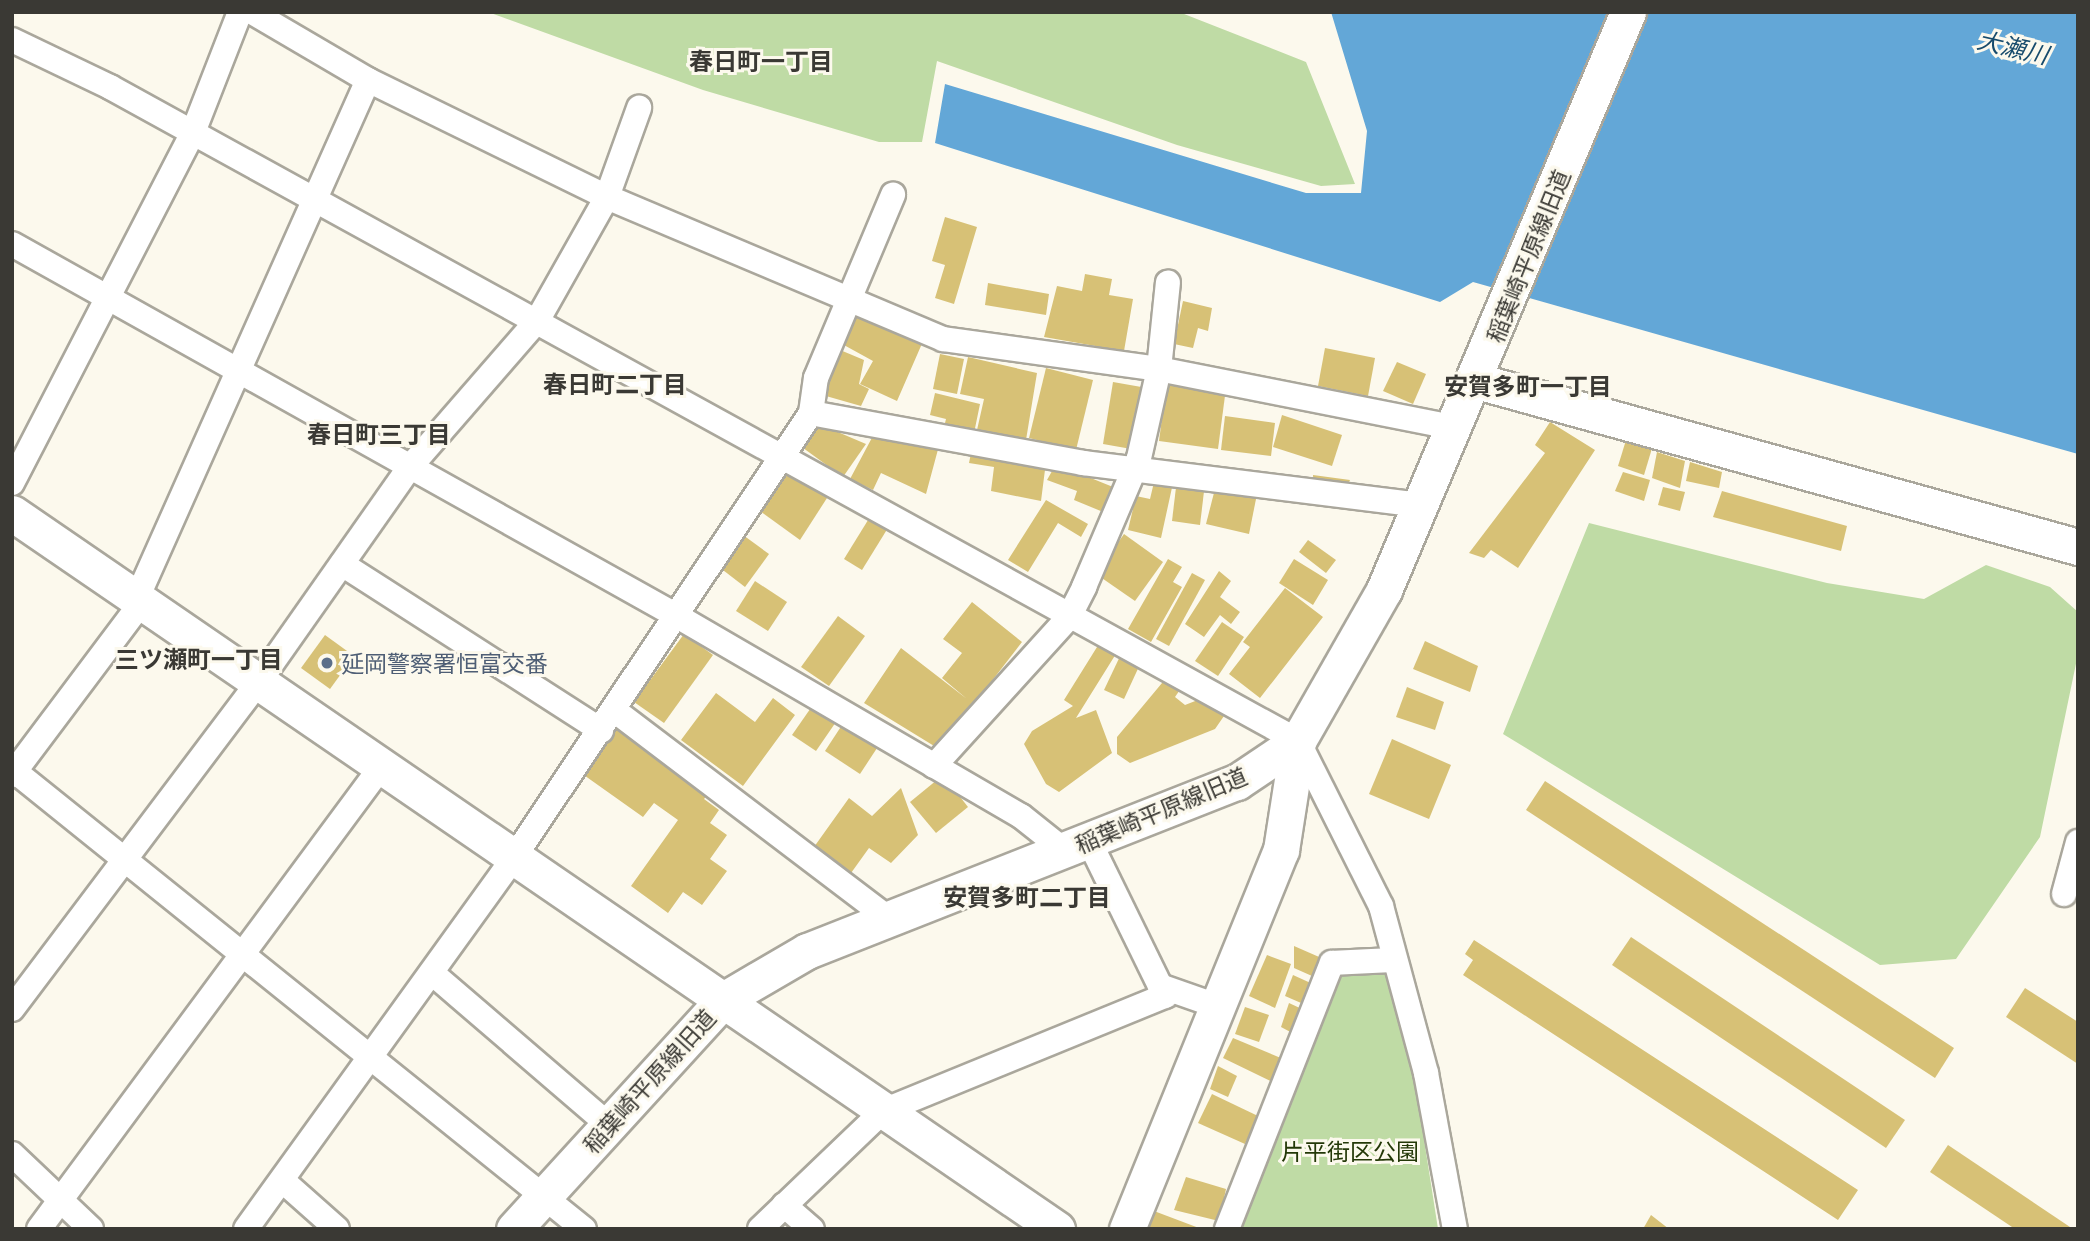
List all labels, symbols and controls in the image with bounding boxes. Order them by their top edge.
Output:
water label: 大瀬川 [1975,25,2051,69]
district label: 春日町一丁目 [689,47,833,75]
street label: 稲葉崎平原線旧道 [1481,166,1575,346]
district label: 春日町二丁目 [543,370,687,398]
district label: 安賀多町一丁目 [1444,372,1612,400]
district label: 春日町三丁目 [307,420,451,448]
district label: 三ツ瀬町一丁目 [115,645,283,673]
place label: 延岡警察署恒富交番 [341,649,548,677]
marker: 延岡警察署恒富交番 [319,655,335,671]
street label: 稲葉崎平原線旧道 [1071,761,1251,859]
district label: 安賀多町二丁目 [943,883,1111,911]
street label: 稲葉崎平原線旧道 [577,1003,721,1159]
park label: 片平街区公園 [1281,1137,1419,1165]

